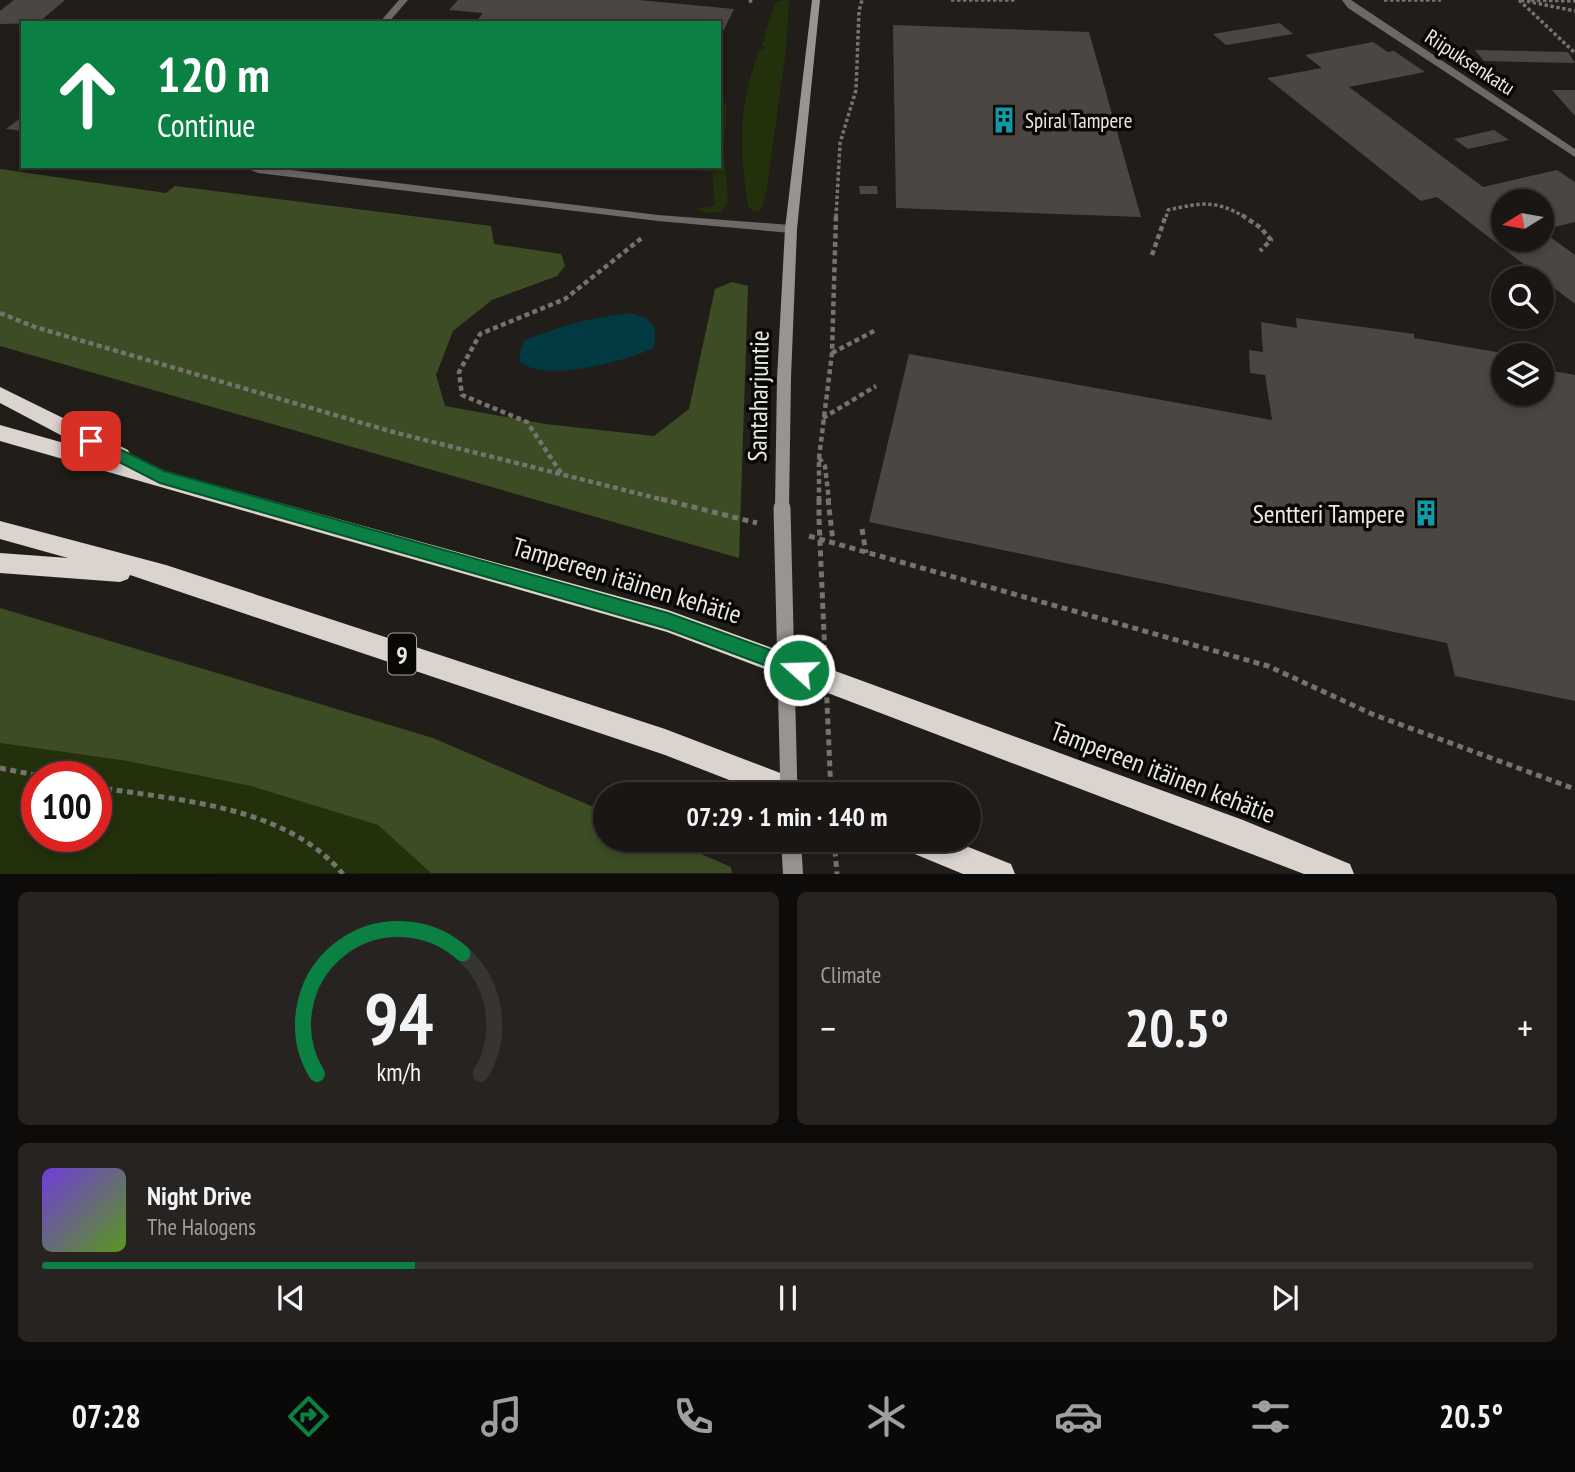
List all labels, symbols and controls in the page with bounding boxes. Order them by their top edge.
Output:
street label: Riipuksenkatu [1420,23,1520,101]
text: 120 m [157,42,270,106]
icon: ahead [42,49,133,140]
text: Continue [157,104,256,146]
building icon: Spiral Tampere [989,105,1019,135]
place label: Spiral Tampere [1025,107,1133,134]
north arrow [1491,189,1554,252]
map controls [1491,189,1554,406]
button: search [1491,266,1554,329]
street label: Santaharjuntie [740,330,776,462]
button: layers [1491,343,1554,406]
pin [61,411,121,471]
icon: arrive [72,422,110,460]
place label: Sentteri Tampere [1253,497,1405,530]
building icon: Sentteri Tampere [1411,498,1441,528]
street label: Tampereen itäinen kehätie [508,529,746,631]
position arrow [762,633,836,707]
road number: 9 [388,634,416,674]
street label: Tampereen itäinen kehätie [1046,714,1280,830]
speed limit sign: 100 [21,761,112,852]
text: 07:29 · 1 min · 140 m [687,800,887,833]
text: Climate [821,960,881,989]
text: 94 [363,971,433,1065]
text: 20.5° [1124,994,1229,1061]
text: − [821,1003,836,1052]
text: + [1517,1003,1533,1052]
text: km/h [376,1056,420,1088]
text: Night Drive [147,1179,252,1212]
text: The Halogens [147,1212,256,1241]
icon: previous [272,1279,310,1317]
icon: pause [769,1279,807,1317]
icon: next [1266,1279,1304,1317]
icon: directions [284,1392,333,1441]
icon: music [477,1392,526,1441]
icon: phone [669,1392,718,1441]
icon: climate [862,1392,911,1441]
icon: car [1054,1392,1103,1441]
icon: filters [1246,1392,1295,1441]
text: 07:28 [72,1395,141,1437]
text: 20.5° [1439,1395,1503,1437]

